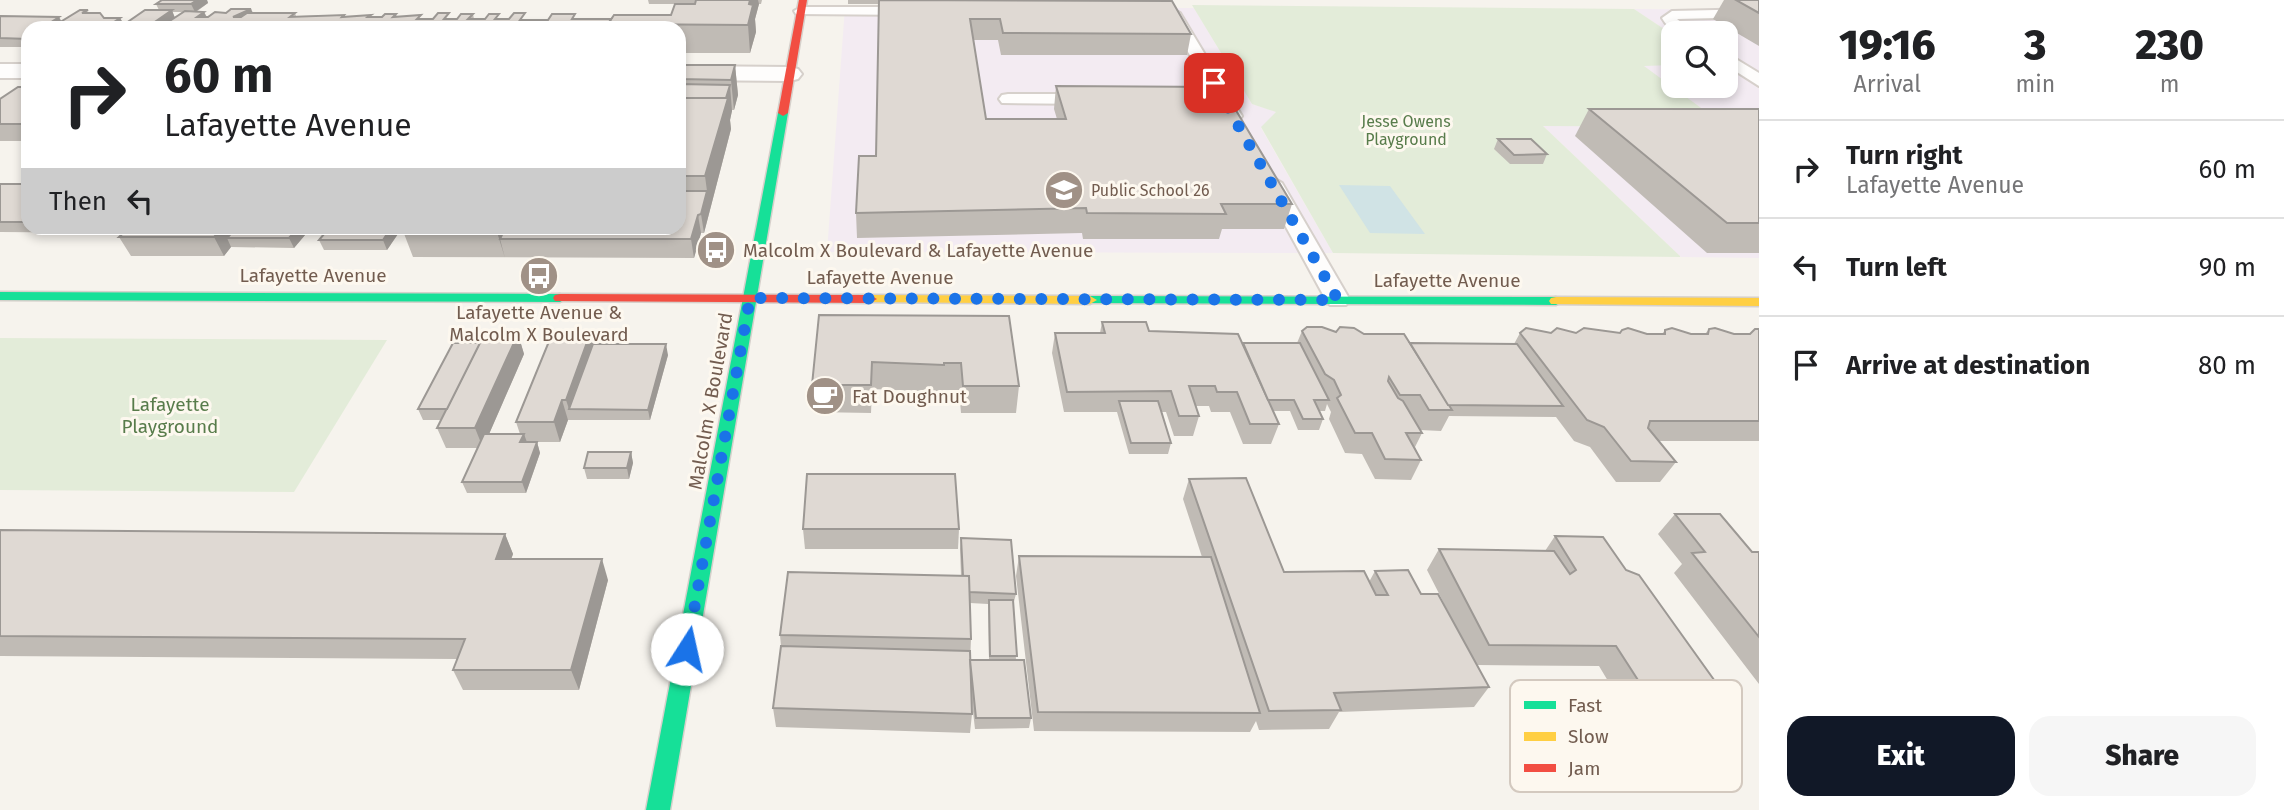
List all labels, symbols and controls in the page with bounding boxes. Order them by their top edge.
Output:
text: 19:16 [1839,20,1936,70]
text: 3 [2024,20,2046,70]
text: 230 [2135,20,2204,70]
map controls [1661,21,1738,98]
button: search [1661,21,1738,98]
text: 60 m [164,46,273,105]
icon: right [49,49,140,140]
pin [1184,53,1244,113]
icon: arrive [1195,64,1233,102]
text: Arrival [1854,70,1921,98]
text: min [2016,70,2055,98]
text: m [2160,70,2179,98]
text: Lafayette Avenue [164,106,412,144]
park label: Jesse Owens Playground [1361,112,1451,149]
text: Turn right [1846,140,1963,171]
icon: right [1787,150,1825,188]
text: 60 m [2198,154,2256,185]
school or university icon: Public School 26 [1043,169,1085,211]
text: Lafayette Avenue [1846,171,2024,199]
place label: Public School 26 [1091,181,1210,200]
icon: left [121,182,159,220]
text: Then [49,186,107,217]
bus stop icon: Malcolm X Boulevard & Lafayette Avenue [695,229,737,271]
place label: Malcolm X Boulevard & Lafayette Avenue [743,239,1093,262]
icon: left [1787,248,1825,286]
text: Turn left [1846,252,1947,283]
text: 90 m [2199,252,2256,283]
bus stop icon: Lafayette Avenue & Malcolm X Boulevard [518,255,560,297]
street label: Lafayette Avenue [239,264,387,287]
street label: Lafayette Avenue [806,266,954,289]
street label: Lafayette Avenue [1373,269,1521,292]
place label: Lafayette Avenue & Malcolm X Boulevard [449,301,629,346]
street label: Malcolm X Boulevard [684,311,737,491]
icon: arrive [1787,346,1825,384]
text: Arrive at destination [1846,350,2090,381]
text: 80 m [2198,350,2256,381]
cafe icon: Fat Doughnut [804,375,846,417]
place label: Fat Doughnut [852,385,967,408]
park label: Lafayette Playground [122,393,218,438]
position arrow [650,612,724,686]
legend [1510,680,1742,792]
text: Fast [1568,694,1602,717]
button: Exit [1787,716,2015,796]
button: Share [2029,716,2256,796]
text: Slow [1568,725,1609,748]
text: Jam [1568,757,1600,780]

